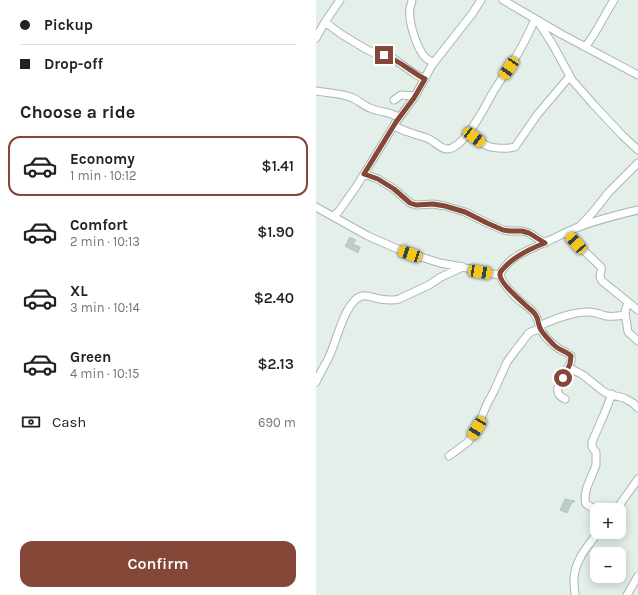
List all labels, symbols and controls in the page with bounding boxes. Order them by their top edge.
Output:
text: Pickup [44,16,93,34]
route end [375,46,393,64]
text: Drop-off [44,55,103,73]
car [497,55,521,81]
text: Choose a ride [20,101,135,123]
car [461,125,487,149]
icon: car [22,148,58,184]
text: Economy [70,150,135,168]
text: $1.41 [262,157,294,175]
text: 1 min · 10:12 [70,168,137,183]
icon: car [22,214,58,250]
text: Comfort [70,216,128,234]
text: $1.90 [257,223,294,241]
car [564,230,588,256]
text: 2 min · 10:13 [70,234,140,249]
car [397,244,423,264]
car [467,264,493,280]
icon: car [22,280,58,316]
text: XL [70,282,88,300]
text: $2.40 [254,289,294,307]
text: 3 min · 10:14 [70,300,140,315]
icon: car [22,346,58,382]
text: Green [70,348,111,366]
text: $2.13 [257,355,294,373]
text: 4 min · 10:15 [70,366,139,381]
route start [554,369,572,387]
icon: cash [20,411,42,433]
text: Cash [52,413,86,431]
text: 690 m [258,415,296,430]
car [466,415,488,441]
map controls [590,503,626,583]
button: + [590,503,626,539]
button: Confirm [20,541,296,587]
button: − [590,547,626,583]

